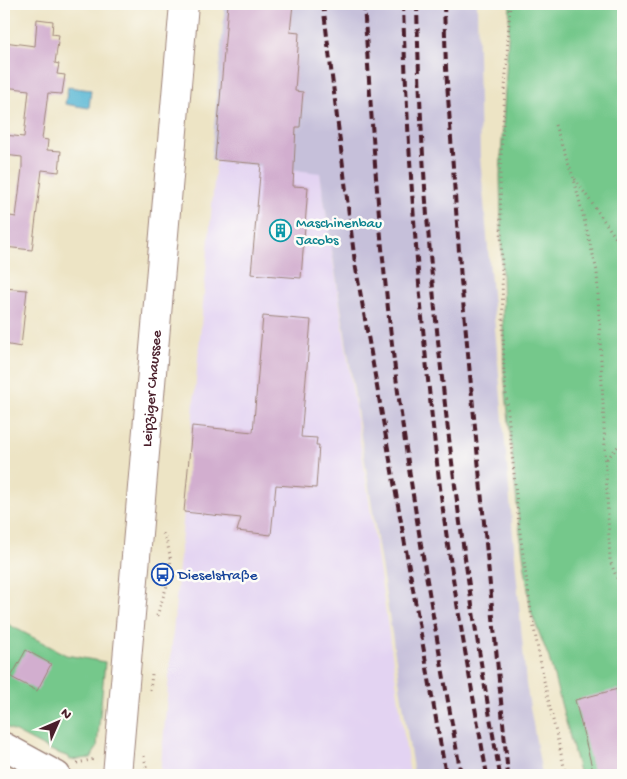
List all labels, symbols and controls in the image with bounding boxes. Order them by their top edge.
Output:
place label: Maschinenbau Jacobs [296,215,382,250]
building icon: Maschinenbau Jacobs [268,219,292,243]
street label: Leipziger Chaussee [139,329,167,448]
bus stop icon: Dieselstraße [150,562,174,586]
place label: Dieselstraße [177,567,258,585]
north arrow [32,696,82,746]
text: N [56,705,75,724]

